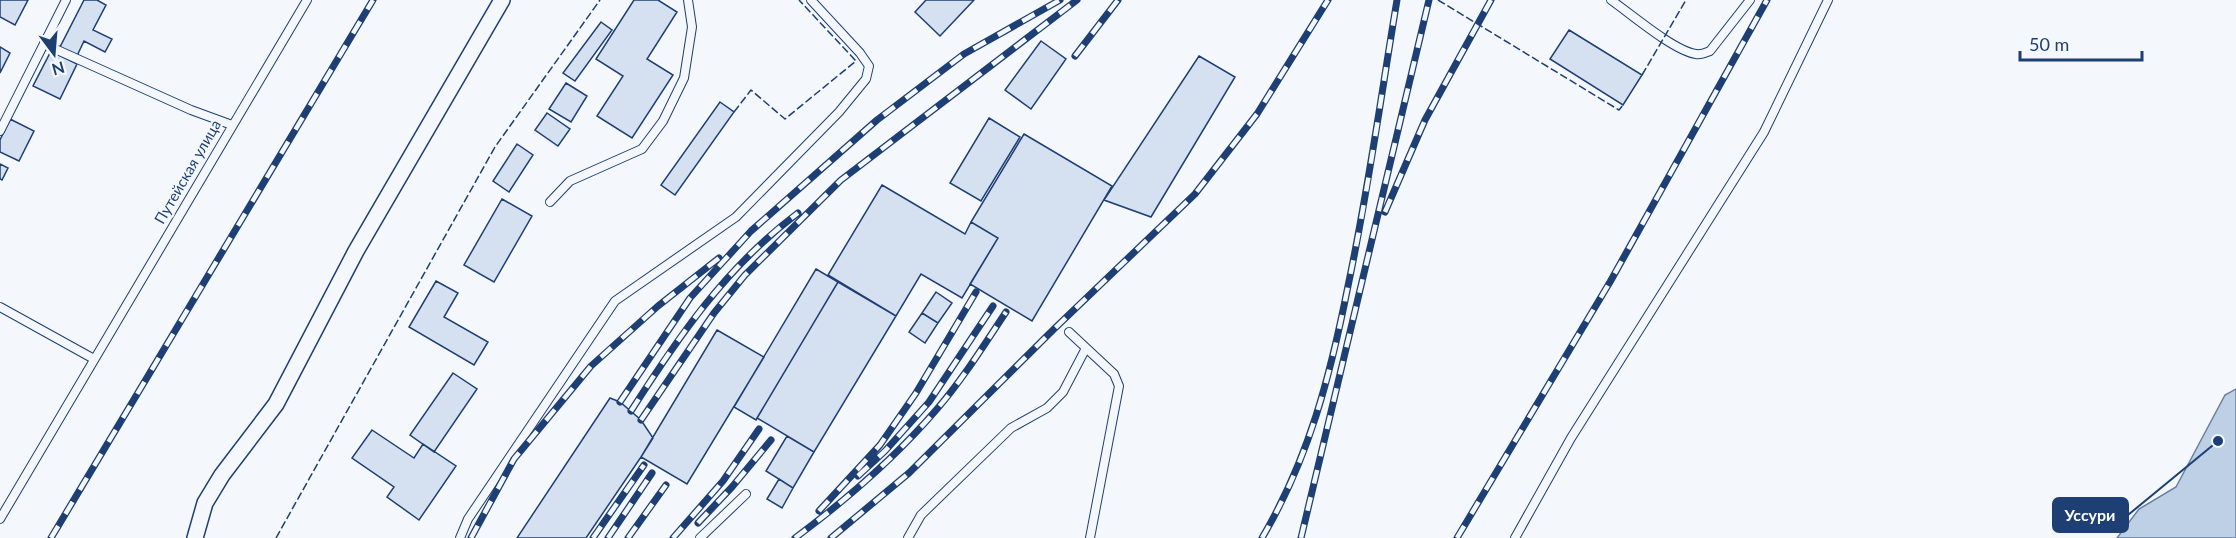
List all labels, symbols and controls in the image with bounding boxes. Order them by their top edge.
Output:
north arrow [24,24,84,84]
scale bar [2020,24,2142,62]
text: 50 m [2029,33,2069,55]
text: N [50,58,67,80]
street label: Путейская улица [150,116,224,227]
callout: Уссури [2053,498,2128,532]
text: Уссури [2064,505,2115,524]

